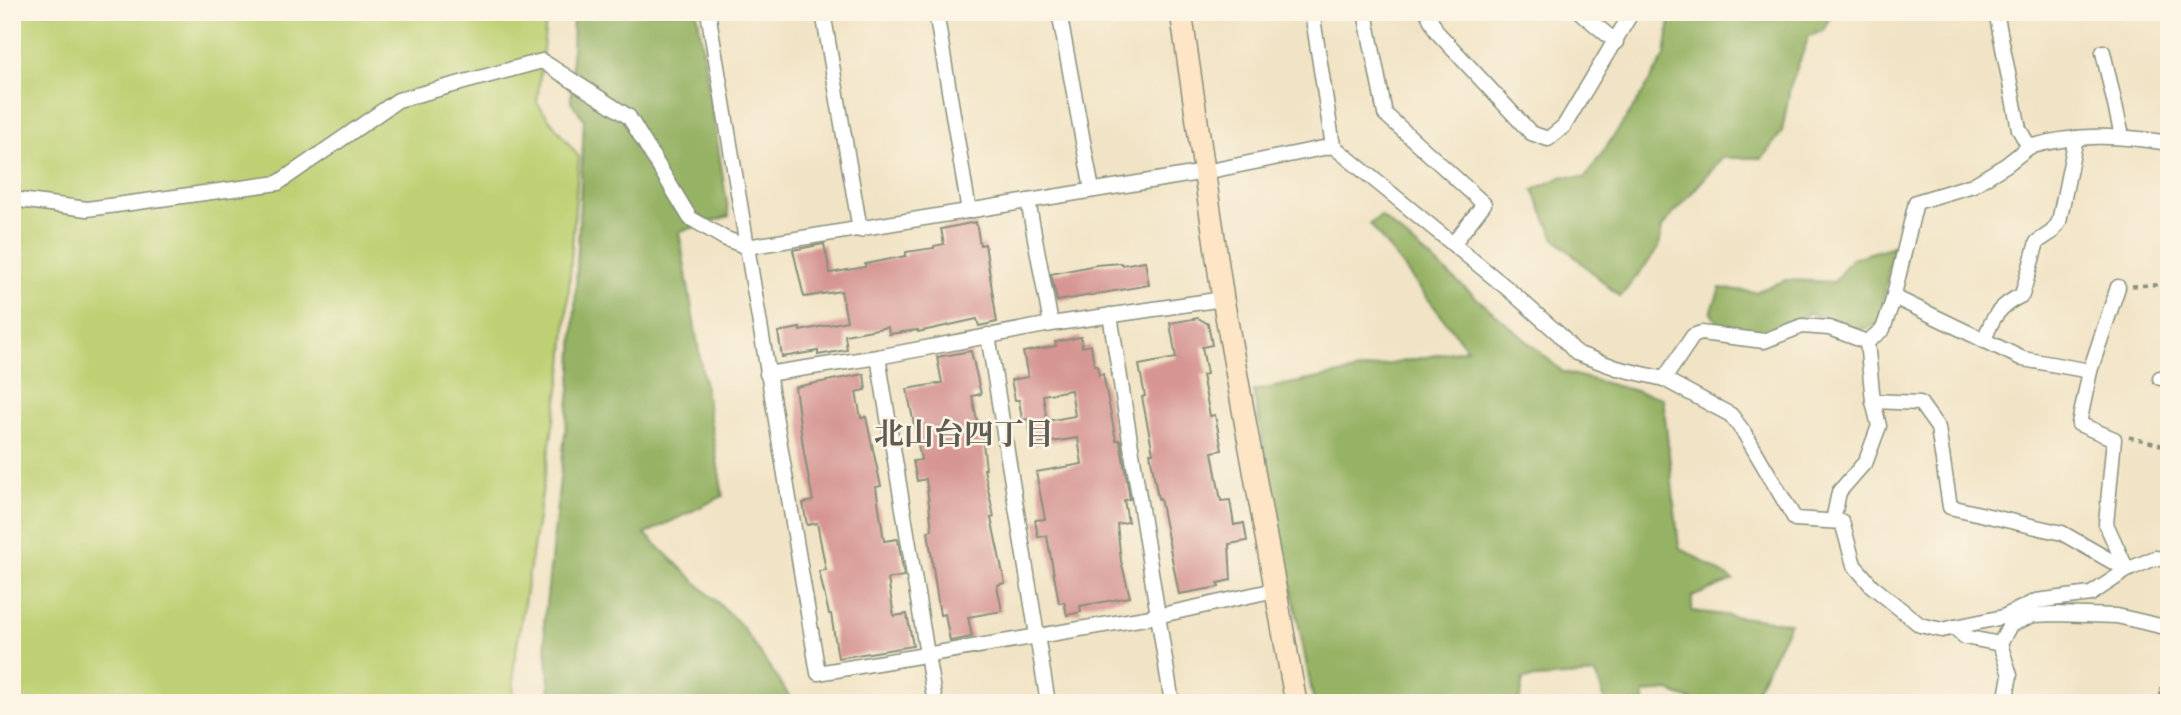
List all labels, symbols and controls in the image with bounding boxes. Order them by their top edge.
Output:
district label: 北山台四丁目 [874,417,1054,455]

